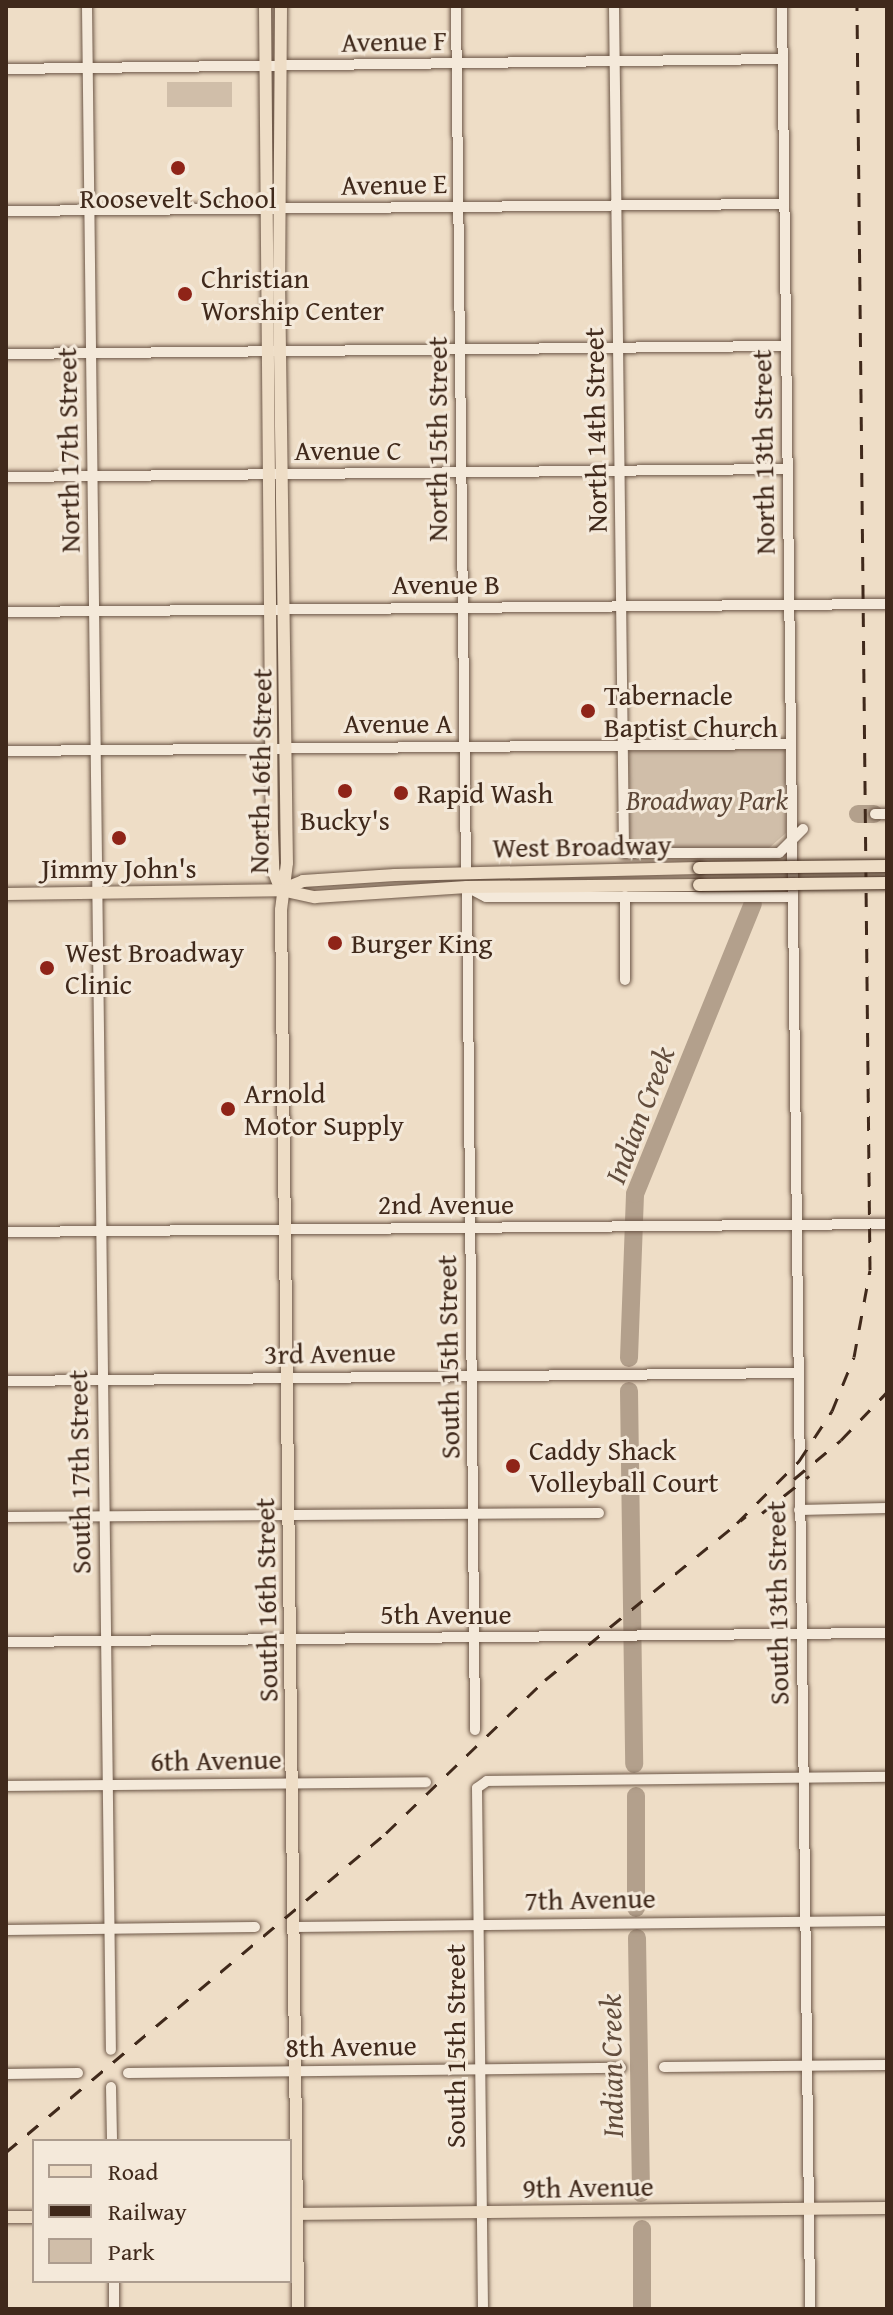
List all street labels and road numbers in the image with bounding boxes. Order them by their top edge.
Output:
street label: Avenue F [341,23,447,59]
street label: Avenue E [341,166,447,202]
street label: North 14th Street [576,327,614,533]
street label: North 15th Street [420,336,454,542]
street label: North 17th Street [49,347,87,553]
street label: North 13th Street [744,349,782,555]
street label: Avenue C [294,433,402,467]
street label: Avenue B [392,567,500,601]
street label: North 16th Street [241,668,279,874]
street label: Avenue A [343,706,453,740]
street label: West Broadway [492,828,672,864]
street label: 2nd Avenue [378,1187,514,1221]
street label: South 15th Street [429,1254,467,1460]
street label: 3rd Avenue [264,1335,396,1371]
street label: South 17th Street [60,1369,98,1575]
street label: South 16th Street [247,1497,285,1703]
street label: South 13th Street [758,1500,796,1706]
street label: 5th Avenue [380,1597,512,1631]
street label: 6th Avenue [150,1742,282,1778]
street label: 7th Avenue [524,1881,656,1917]
street label: South 15th Street [438,1944,472,2148]
street label: 8th Avenue [285,2028,417,2064]
street label: 9th Avenue [522,2169,654,2205]

